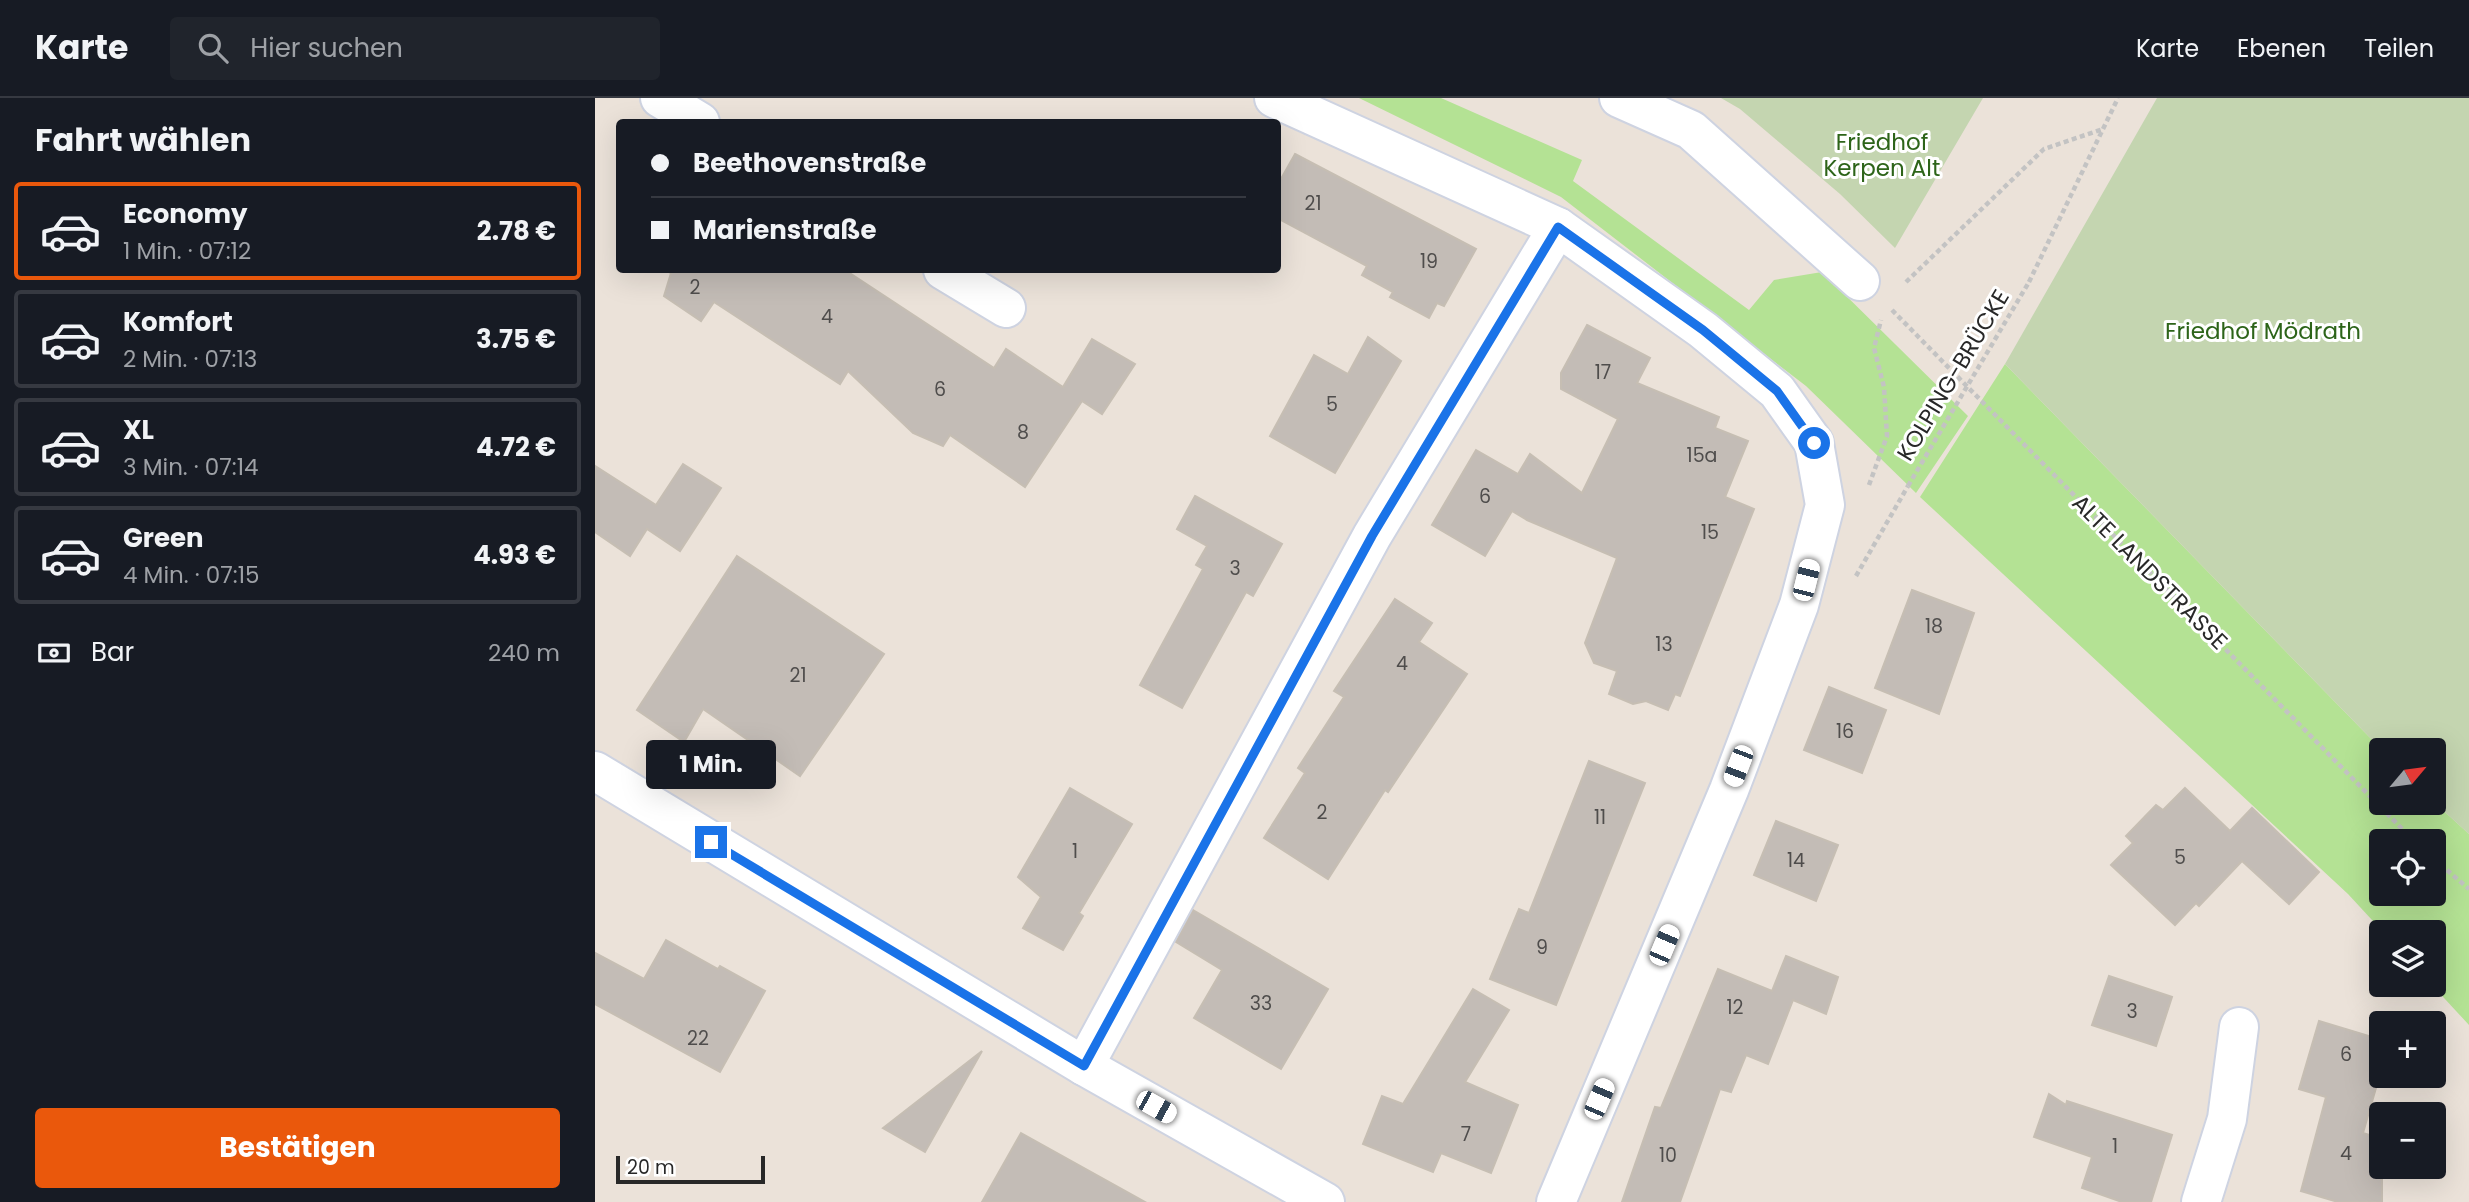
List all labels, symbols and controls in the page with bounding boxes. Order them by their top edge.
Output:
search box [170,17,660,80]
text: Karte [35,24,128,71]
icon: search [194,29,232,67]
text: Hier suchen [250,30,403,66]
text: Karte [2136,32,2199,65]
text: Ebenen [2237,32,2326,65]
text: Teilen [2364,32,2434,65]
text: Fahrt wählen [35,117,251,162]
park label: Friedhof Kerpen Alt [1824,126,1940,184]
text: Beethovenstraße [693,145,926,181]
house number: 21 [1304,190,1322,217]
text: Economy [123,196,247,232]
icon: car [39,200,102,263]
text: Marienstraße [693,212,876,248]
text: 2.78 € [477,213,556,249]
text: 1 Min. · 07:12 [123,235,251,267]
house number: 19 [1420,248,1438,275]
house number: 2 [690,274,701,301]
street label: KOLPING-BRÜCKE [1889,283,2017,467]
house number: 4 [821,303,833,330]
text: Komfort [123,304,233,340]
icon: car [39,308,102,371]
park label: Friedhof Mödrath [2165,315,2361,347]
text: 3.75 € [476,321,556,357]
text: 2 Min. · 07:13 [123,343,257,375]
house number: 17 [1595,359,1611,386]
house number: 6 [934,376,946,403]
house number: 5 [1326,391,1338,418]
text: XL [123,412,154,448]
icon: car [39,416,102,479]
house number: 8 [1017,419,1029,446]
route start [1798,427,1830,459]
text: 4.72 € [476,429,556,465]
house number: 15a [1687,442,1717,469]
text: 3 Min. · 07:14 [123,451,259,483]
house number: 6 [1479,483,1491,510]
street label: ALTE LANDSTRASSE [2065,487,2235,657]
house number: 15 [1701,519,1719,546]
text: Green [123,520,204,556]
icon: car [39,524,102,587]
text: 4.93 € [473,537,556,573]
house number: 3 [1229,555,1241,582]
car [1791,557,1822,603]
text: 4 Min. · 07:15 [123,559,259,591]
house number: 18 [1925,613,1943,640]
house number: 13 [1655,631,1673,658]
icon: cash [35,634,73,672]
text: Bar [91,634,134,670]
text: 240 m [488,637,560,669]
house number: 4 [1396,650,1408,677]
house number: 21 [789,662,807,689]
house number: 16 [1836,718,1854,745]
north arrow [2369,738,2447,816]
map controls [2369,738,2446,1179]
callout: 1 Min. [646,740,776,790]
car [1721,743,1756,789]
text: 1 Min. [679,748,743,780]
house number: 2 [1317,799,1328,826]
house number: 11 [1594,804,1606,831]
route end [695,826,727,858]
button: locate [2369,829,2446,906]
house number: 1 [1072,838,1078,865]
house number: 5 [2174,844,2186,871]
house number: 14 [1787,847,1805,874]
button: layers [2369,920,2446,997]
car [1647,922,1682,968]
house number: 9 [1536,934,1548,961]
house number: 33 [1250,990,1272,1017]
house number: 12 [1726,994,1744,1021]
house number: 3 [2126,998,2138,1025]
button: + [2369,1011,2446,1088]
house number: 22 [687,1025,709,1052]
house number: 6 [2340,1041,2352,1068]
car [1582,1076,1617,1122]
car [1133,1088,1180,1126]
button: − [2369,1102,2446,1179]
button: Bestätigen [35,1108,560,1188]
house number: 7 [1461,1121,1471,1148]
house number: 1 [2112,1133,2118,1160]
house number: 4 [2340,1140,2352,1167]
house number: 10 [1659,1142,1677,1169]
scale bar [616,1153,765,1185]
text: 20 m [627,1154,675,1181]

